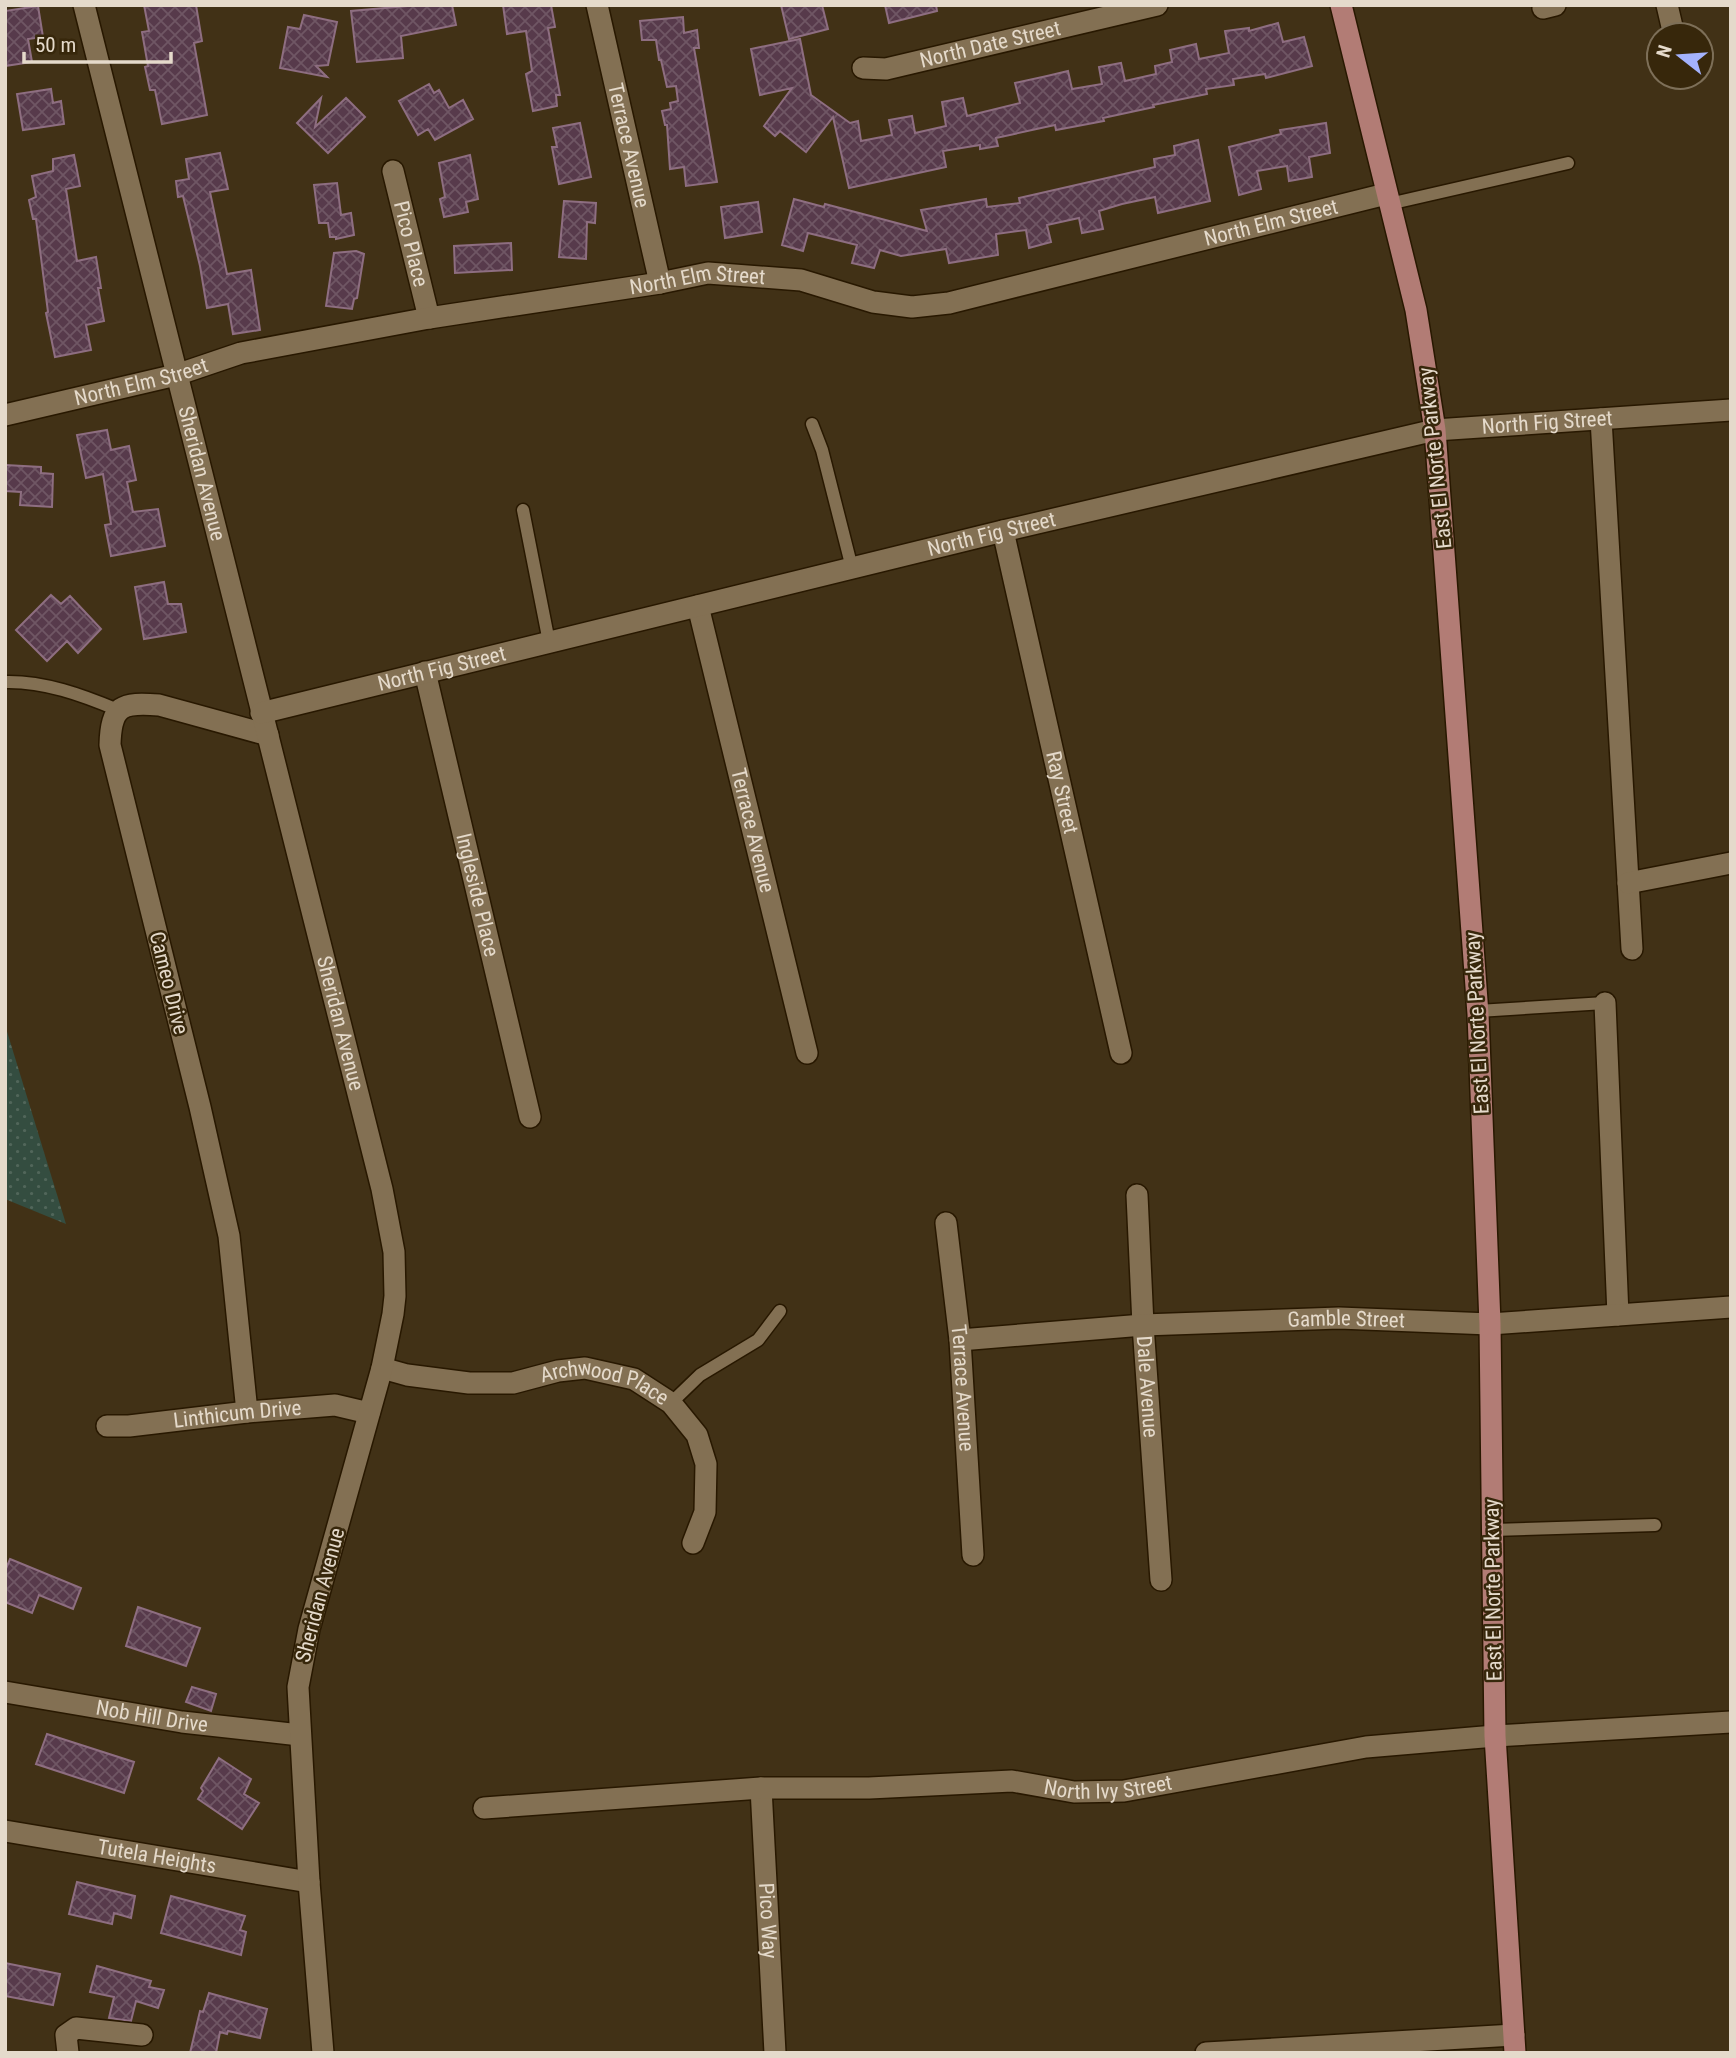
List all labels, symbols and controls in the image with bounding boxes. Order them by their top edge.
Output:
street label: North Date Street [917,16,1063,73]
scale bar [24,21,172,65]
north arrow [1645,21,1715,91]
text: 50 m [35,33,76,57]
text: N [1652,42,1677,60]
street label: Terrace Avenue [603,81,655,210]
street label: North Elm Street [1202,195,1340,251]
street label: Pico Place [389,198,433,289]
street label: North Elm Street [628,261,766,299]
street label: North Elm Street [72,353,211,410]
street label: East El Norte Parkway [1414,366,1456,550]
street label: Sheridan Avenue [173,404,230,543]
street label: North Fig Street [1481,406,1613,439]
street label: North Fig Street [925,507,1058,561]
street label: North Fig Street [375,641,508,696]
street label: Ray Street [1041,749,1083,836]
street label: Terrace Avenue [726,766,779,895]
street label: Ingleside Place [451,831,504,959]
street label: Cameo Drive [145,929,193,1037]
street label: East El Norte Parkway [1460,931,1494,1115]
street label: Sheridan Avenue [312,953,369,1093]
street label: Gamble Street [1287,1306,1405,1333]
street label: Terrace Avenue [946,1323,979,1452]
street label: Dale Avenue [1132,1335,1163,1439]
street label: Archwood Place [537,1355,673,1410]
street label: Linthicum Drive [172,1396,302,1433]
street label: East El Norte Parkway [1479,1498,1507,1681]
street label: Sheridan Avenue [291,1525,349,1665]
street label: Nob Hill Drive [94,1696,209,1737]
street label: North Ivy Street [1042,1771,1174,1804]
street label: Tutela Heights [96,1835,218,1878]
street label: Pico Way [754,1882,782,1960]

